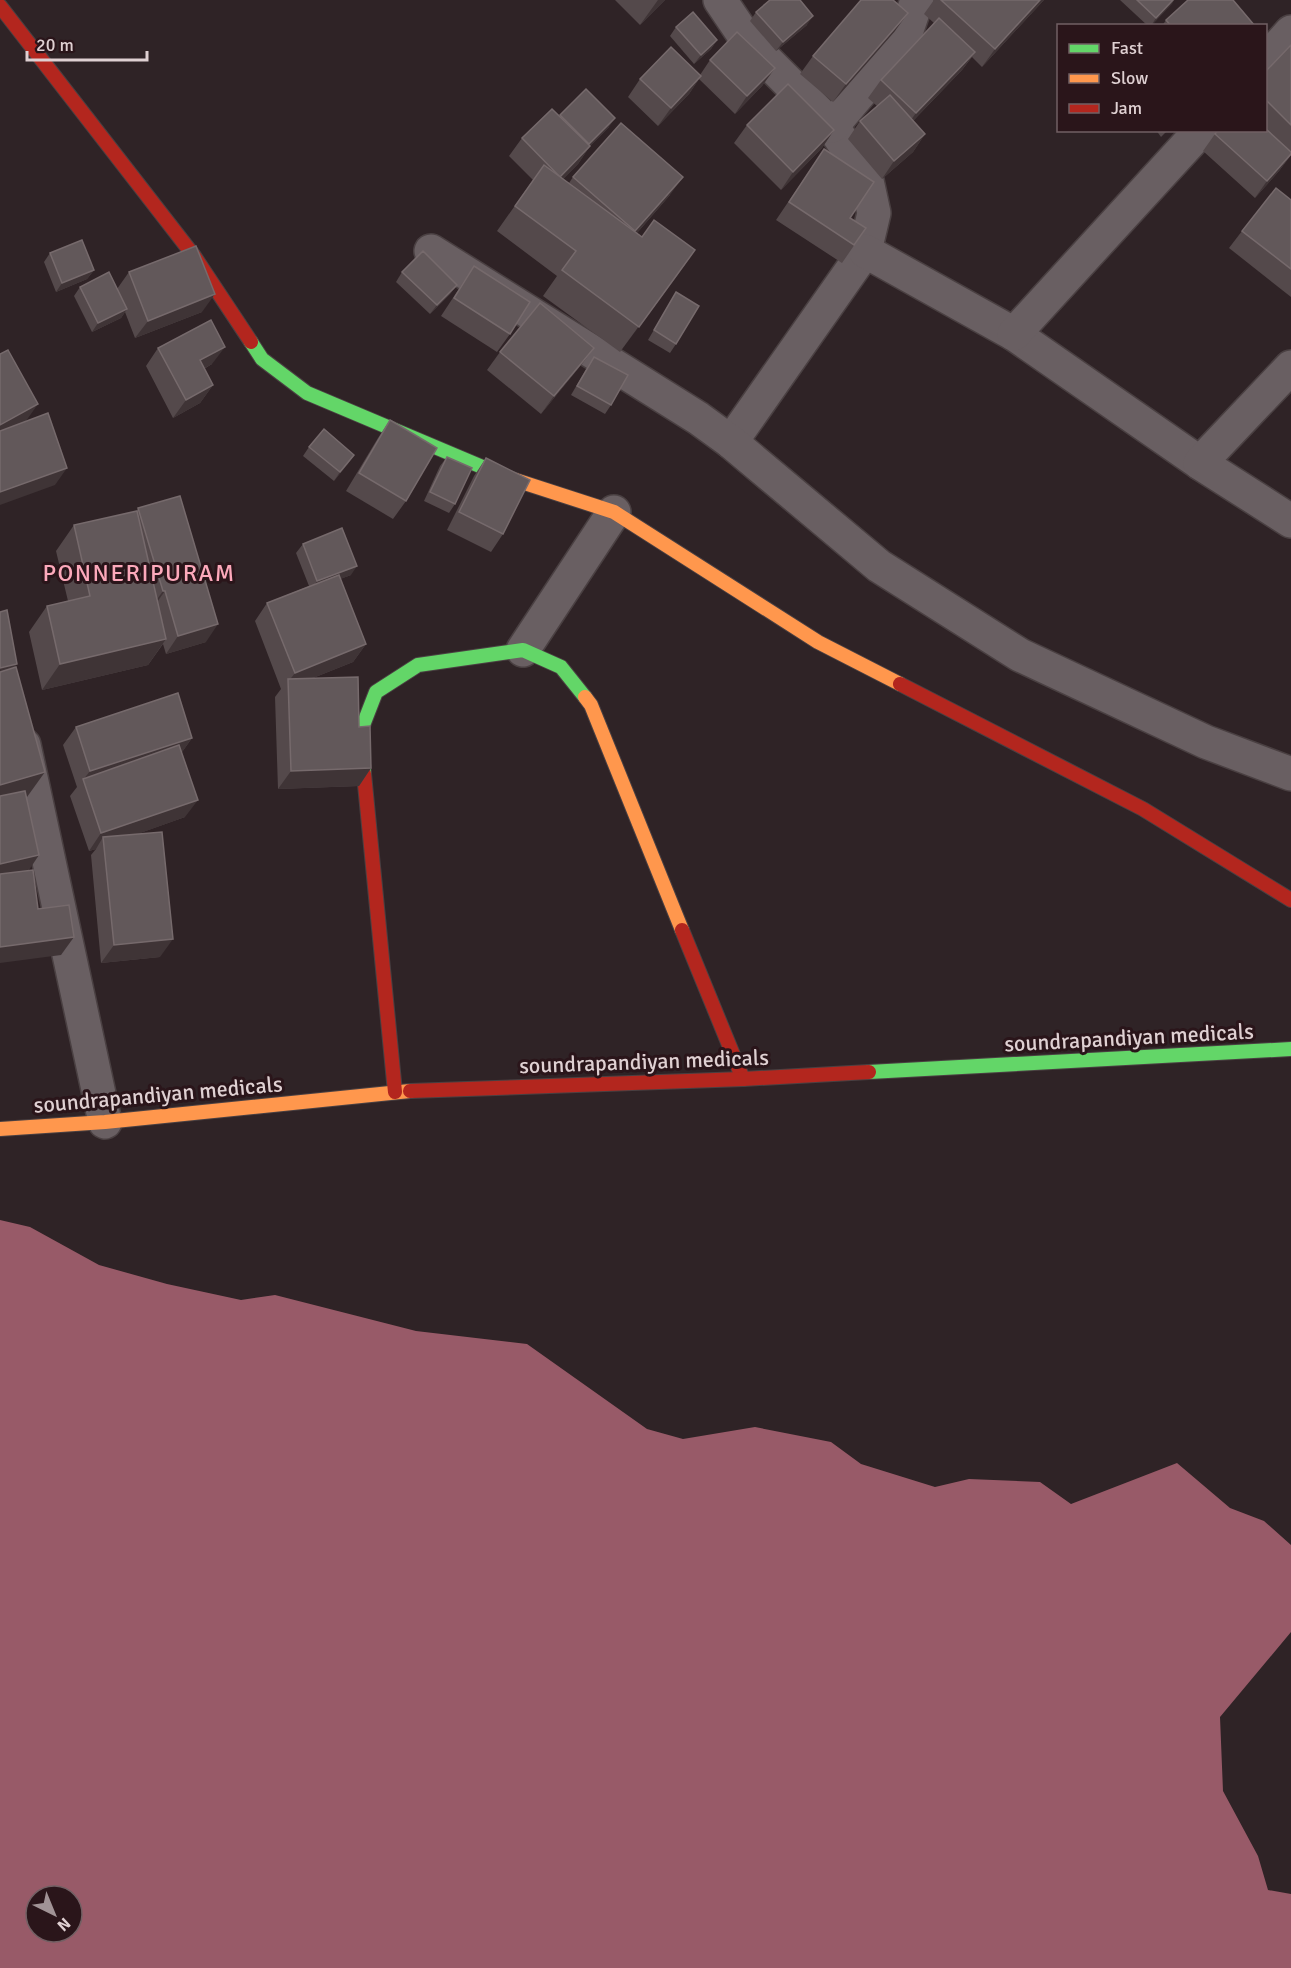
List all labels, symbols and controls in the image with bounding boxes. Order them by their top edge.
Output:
scale bar [27,24,147,62]
legend [1057,24,1267,132]
text: 20 m [36,34,74,56]
text: Fast [1111,37,1143,59]
text: Slow [1111,67,1148,89]
text: Jam [1111,97,1142,119]
district label: PONNERIPURAM [42,558,236,588]
street label: soundrapandiyan medicals [1004,1017,1254,1058]
street label: soundrapandiyan medicals [519,1044,769,1079]
street label: soundrapandiyan medicals [32,1070,284,1119]
north arrow [24,1884,84,1944]
text: N [53,1913,74,1935]

